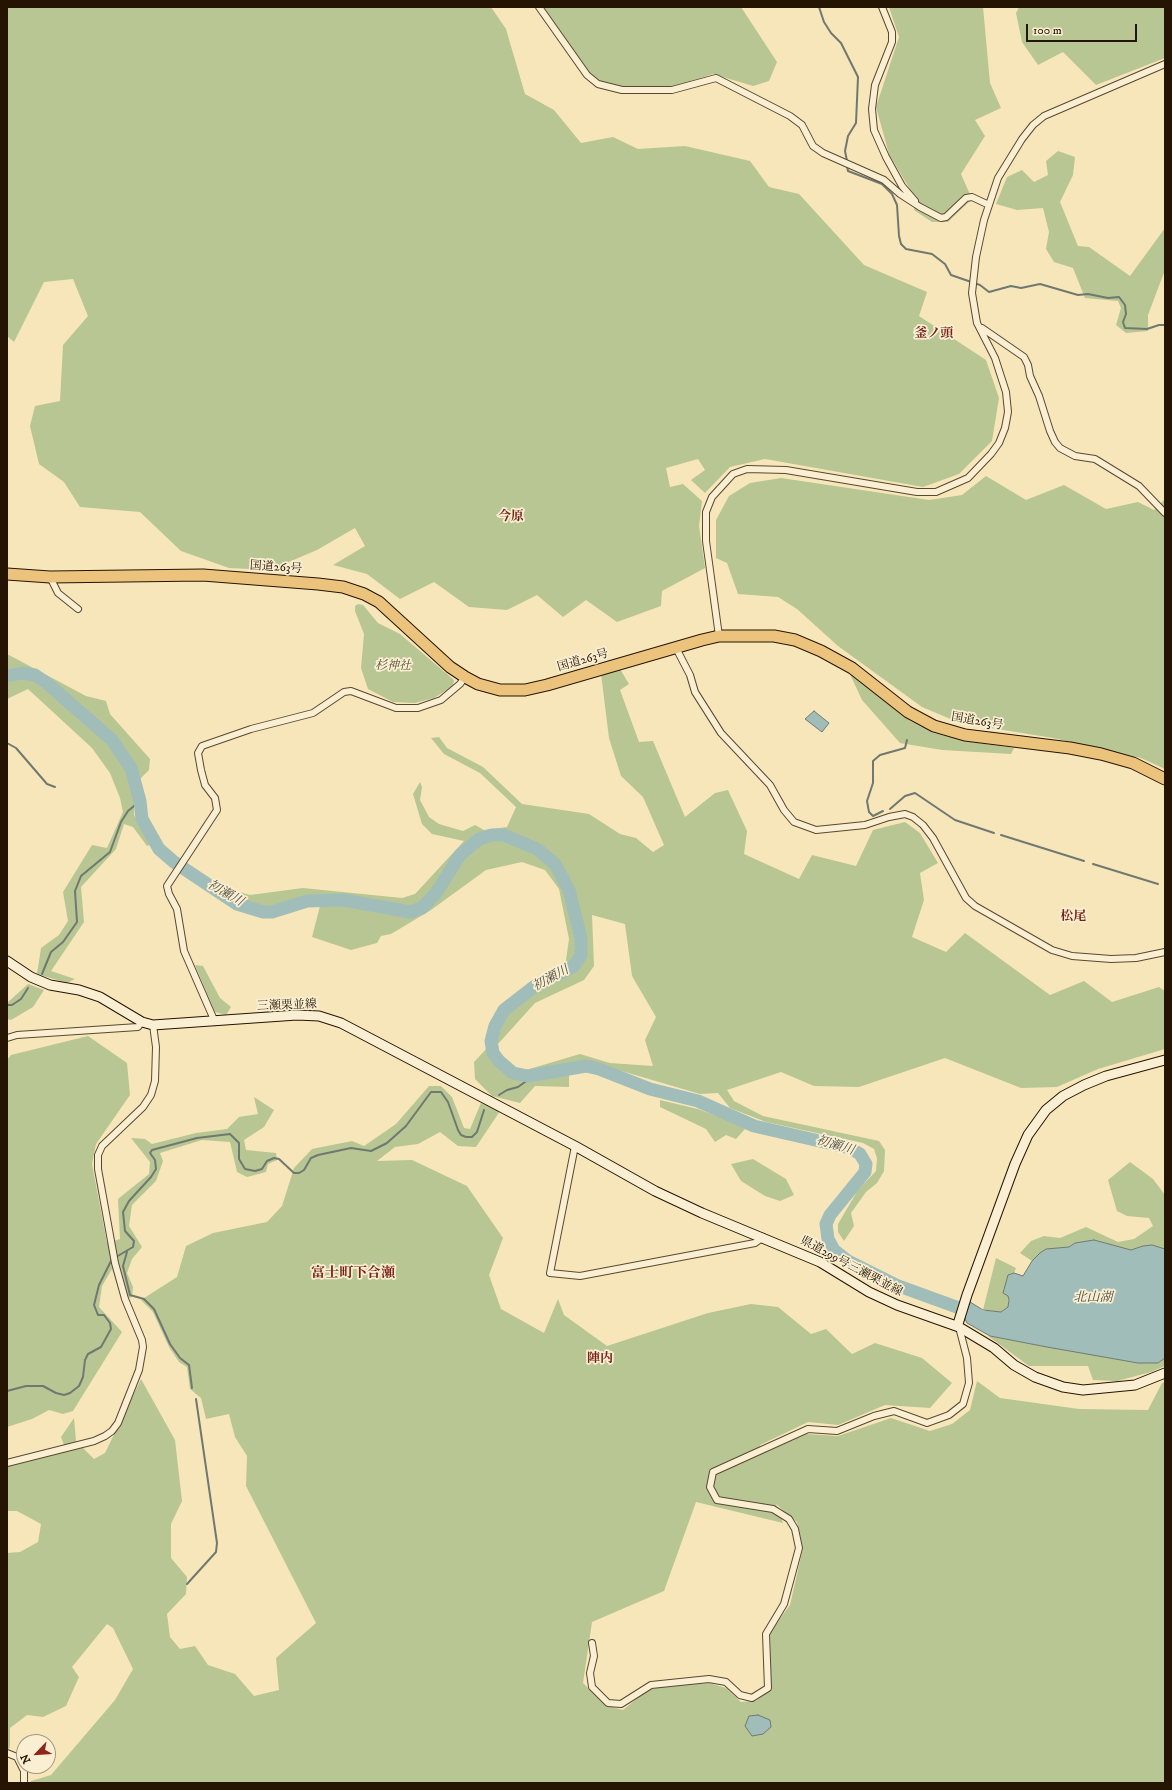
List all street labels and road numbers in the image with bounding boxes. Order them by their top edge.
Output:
street label: 国道263号 [249,559,303,577]
street label: 国道263号 [556,647,610,675]
street label: 国道263号 [950,710,1004,734]
street label: 三瀬栗並線 [257,998,317,1014]
street label: 県道299号三瀬栗並線 [797,1234,905,1300]

